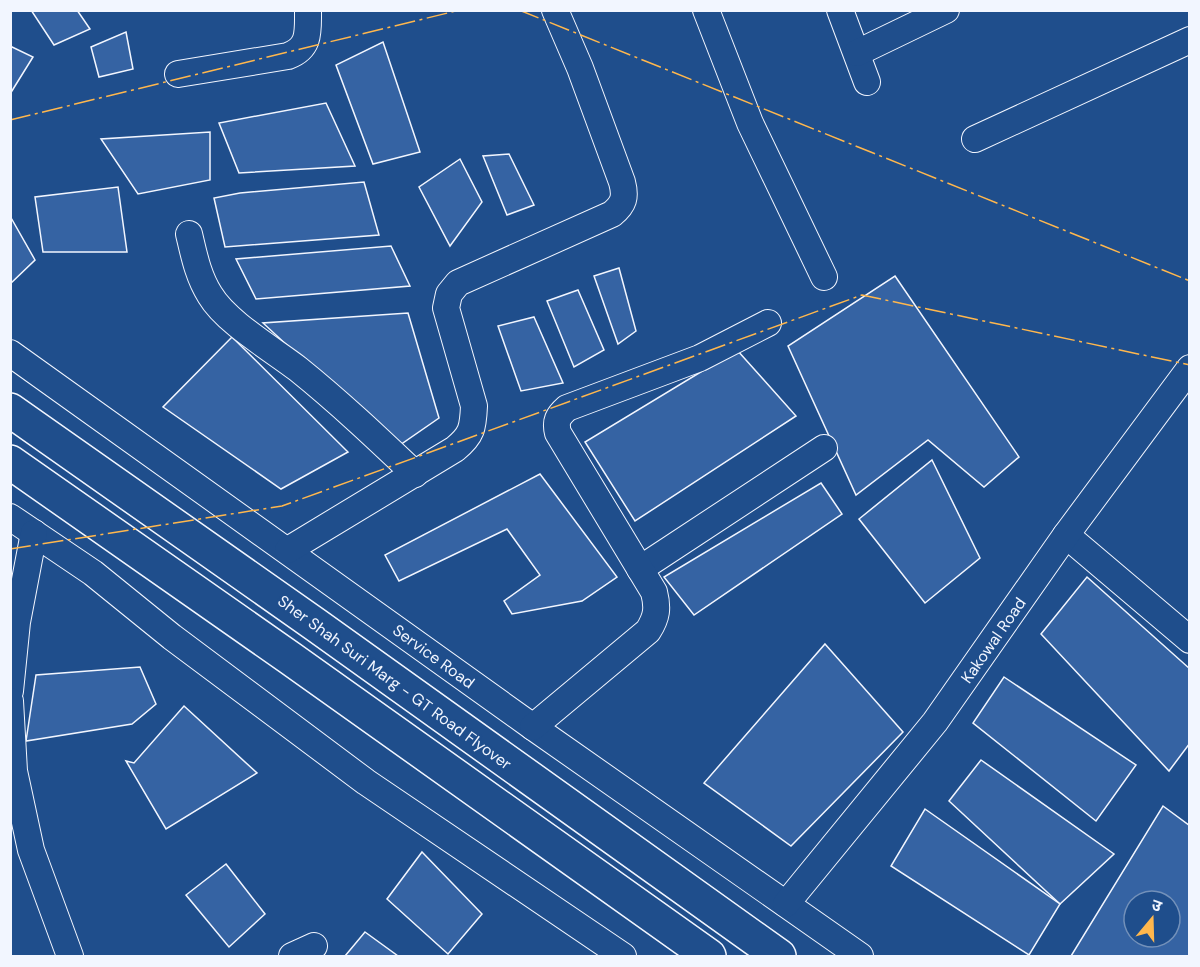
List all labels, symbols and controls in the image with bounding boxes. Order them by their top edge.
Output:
street label: Sher Shah Suri Marg - GT Road Flyover [274,590,516,774]
street label: Kakowal Road [956,593,1031,687]
street label: Service Road [389,620,479,693]
north arrow [1122,889,1182,949]
text: उ [1149,894,1165,917]

